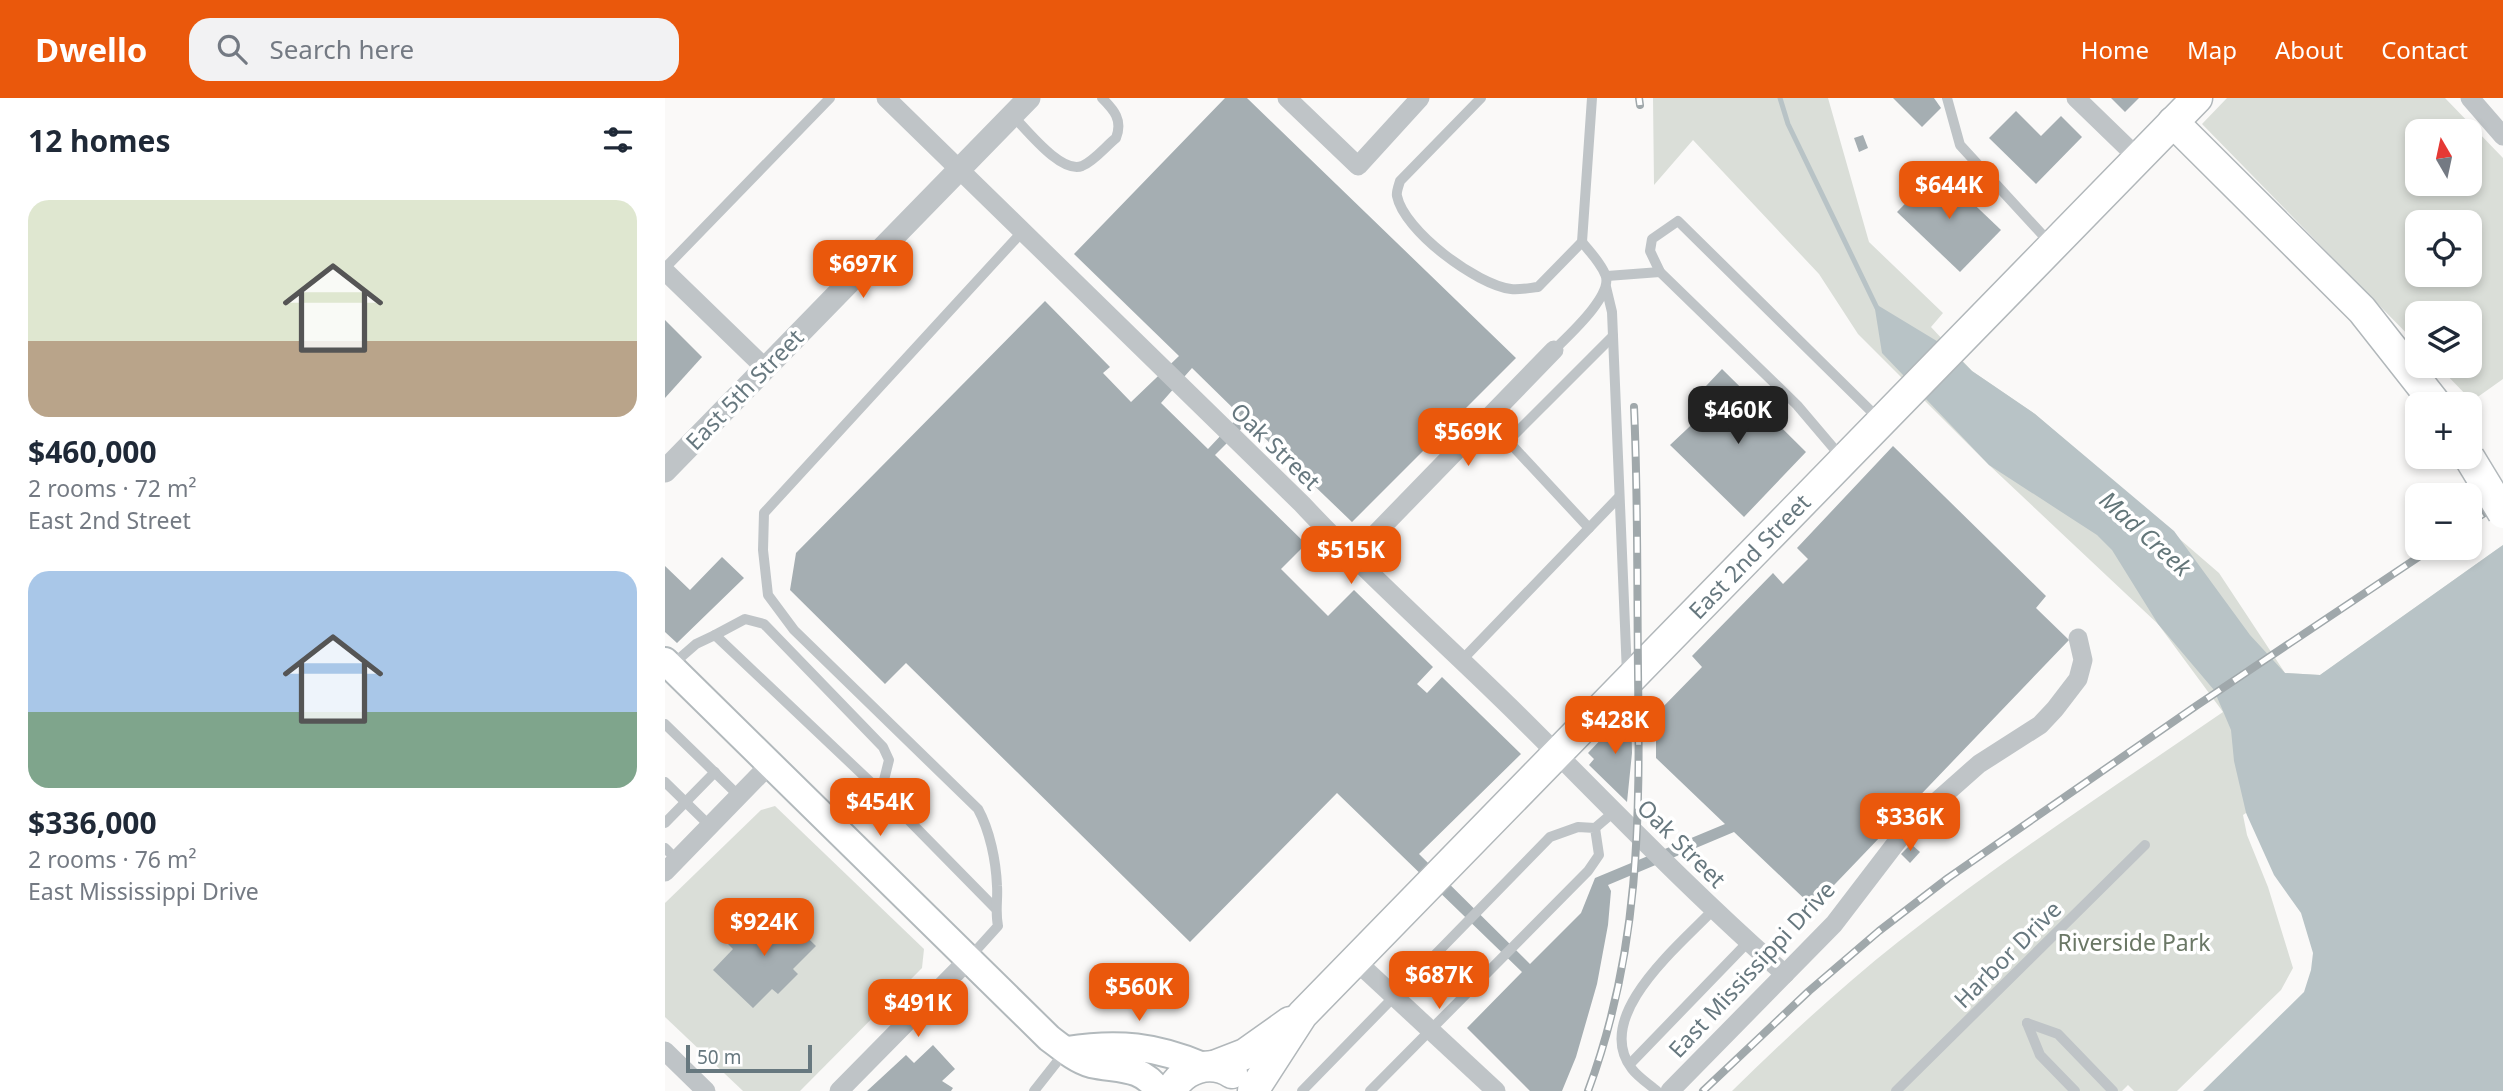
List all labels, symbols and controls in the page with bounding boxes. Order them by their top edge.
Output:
search box [189,18,679,81]
text: Dwello [35,27,147,72]
icon: search [213,30,251,68]
text: Search here [269,31,414,67]
text: Home [2081,33,2149,66]
text: Map [2187,33,2237,66]
text: About [2275,33,2343,66]
text: Contact [2381,33,2468,66]
north arrow [2405,119,2481,196]
map controls [2405,119,2482,560]
text: 12 homes [28,120,171,161]
icon: filters [599,121,637,159]
pin: $644K [1900,162,1998,221]
text: $644K [1915,168,1983,200]
button: locate [2405,210,2482,287]
pin: $697K [814,240,912,300]
icon: home [270,245,396,371]
text: $697K [829,247,897,279]
button: layers [2405,301,2482,378]
street label: East 5th Street [678,321,810,457]
pin: $460K [1689,386,1787,446]
button: + [2405,392,2482,469]
text: $460K [1704,393,1772,425]
street label: Oak Street [1224,395,1328,497]
pin: $569K [1419,408,1517,468]
text: $569K [1434,415,1502,447]
text: $460,000 [28,431,157,472]
text: 2 rooms · 72 m² [28,472,197,504]
water label: Mad Creek [2093,483,2200,584]
button: − [2405,483,2482,560]
street label: East 2nd Street [1681,486,1817,626]
text: East 2nd Street [28,504,191,536]
pin: $515K [1302,526,1400,586]
text: $515K [1317,533,1385,565]
icon: home [270,616,396,742]
pin: $428K [1566,696,1664,756]
text: $428K [1581,703,1649,735]
pin: $454K [831,778,929,838]
text: $454K [846,785,914,817]
street label: Oak Street [1631,792,1733,894]
pin: $336K [1861,794,1959,853]
text: $336K [1876,800,1944,832]
text: $336,000 [28,802,157,843]
text: 2 rooms · 76 m² [28,843,197,875]
street label: East Mississippi Drive [1661,874,1841,1064]
text: East Mississippi Drive [28,875,259,907]
street label: Harbor Drive [1946,893,2068,1015]
pin: $924K [715,898,813,958]
text: $924K [730,905,798,937]
park label: Riverside Park [2057,926,2211,958]
pin: $687K [1390,951,1488,1011]
text: $687K [1405,958,1473,990]
pin: $560K [1090,964,1188,1023]
text: $560K [1105,970,1173,1002]
pin: $491K [869,979,967,1039]
text: $491K [884,986,952,1018]
scale bar [686,1042,812,1074]
text: 50 m [697,1044,741,1070]

